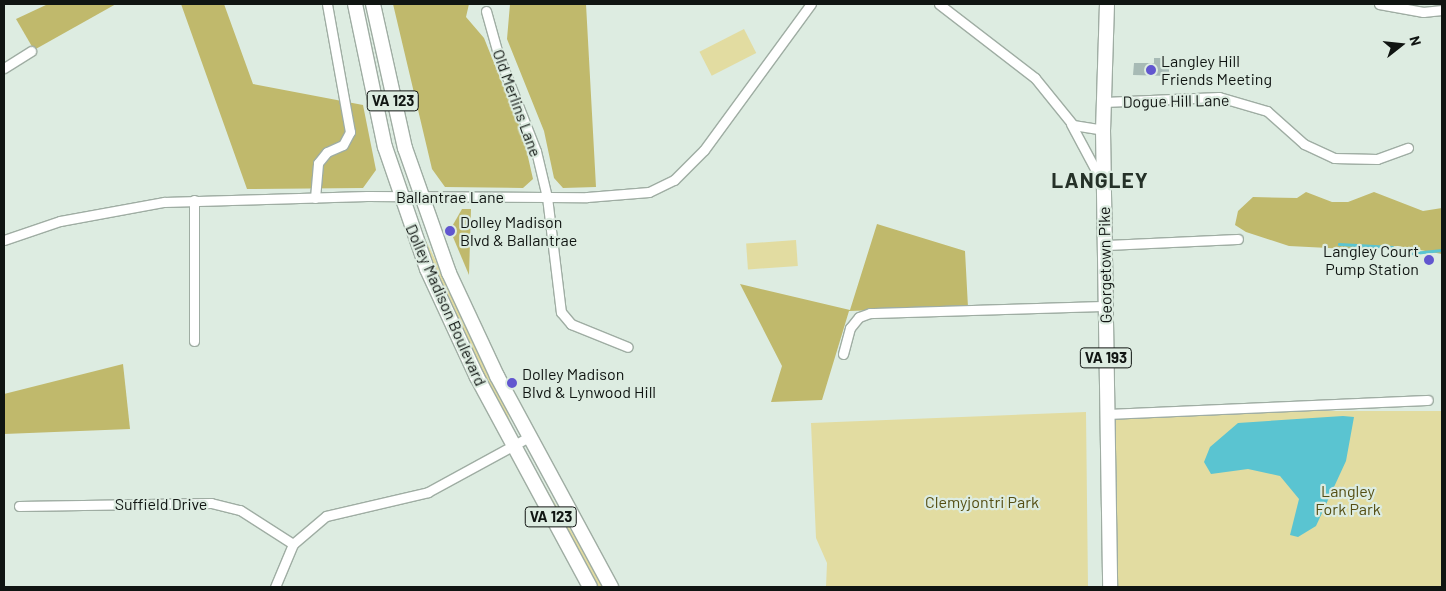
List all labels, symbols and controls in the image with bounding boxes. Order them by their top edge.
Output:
north arrow [1376,20,1426,70]
text: N [1406,34,1425,48]
street label: Old Merlins Lane [489,47,545,159]
place label: Langley Hill Friends Meeting [1161,51,1272,89]
marker: Langley Hill Friends Meeting [1145,64,1157,76]
road number: VA 123 [367,88,419,114]
street label: Dogue Hill Lane [1122,90,1230,112]
district label: LANGLEY [1050,167,1150,193]
street label: Ballantrae Lane [396,187,504,207]
street label: Georgetown Pike [1094,206,1116,324]
place label: Dolley Madison Blvd & Ballantrae [460,212,577,250]
street label: Dolley Madison Boulevard [402,221,490,389]
marker: Dolley Madison Blvd & Ballantrae [444,225,456,237]
place label: Langley Court Pump Station [1323,241,1419,279]
marker: Langley Court Pump Station [1423,254,1435,266]
road number: VA 193 [1080,346,1132,370]
place label: Dolley Madison Blvd & Lynwood Hill [522,364,656,402]
marker: Dolley Madison Blvd & Lynwood Hill [506,377,518,389]
park label: Langley Fork Park [1315,481,1381,519]
park label: Clemyjontri Park [925,492,1039,512]
street label: Suffield Drive [115,494,207,514]
road number: VA 123 [525,504,577,530]

